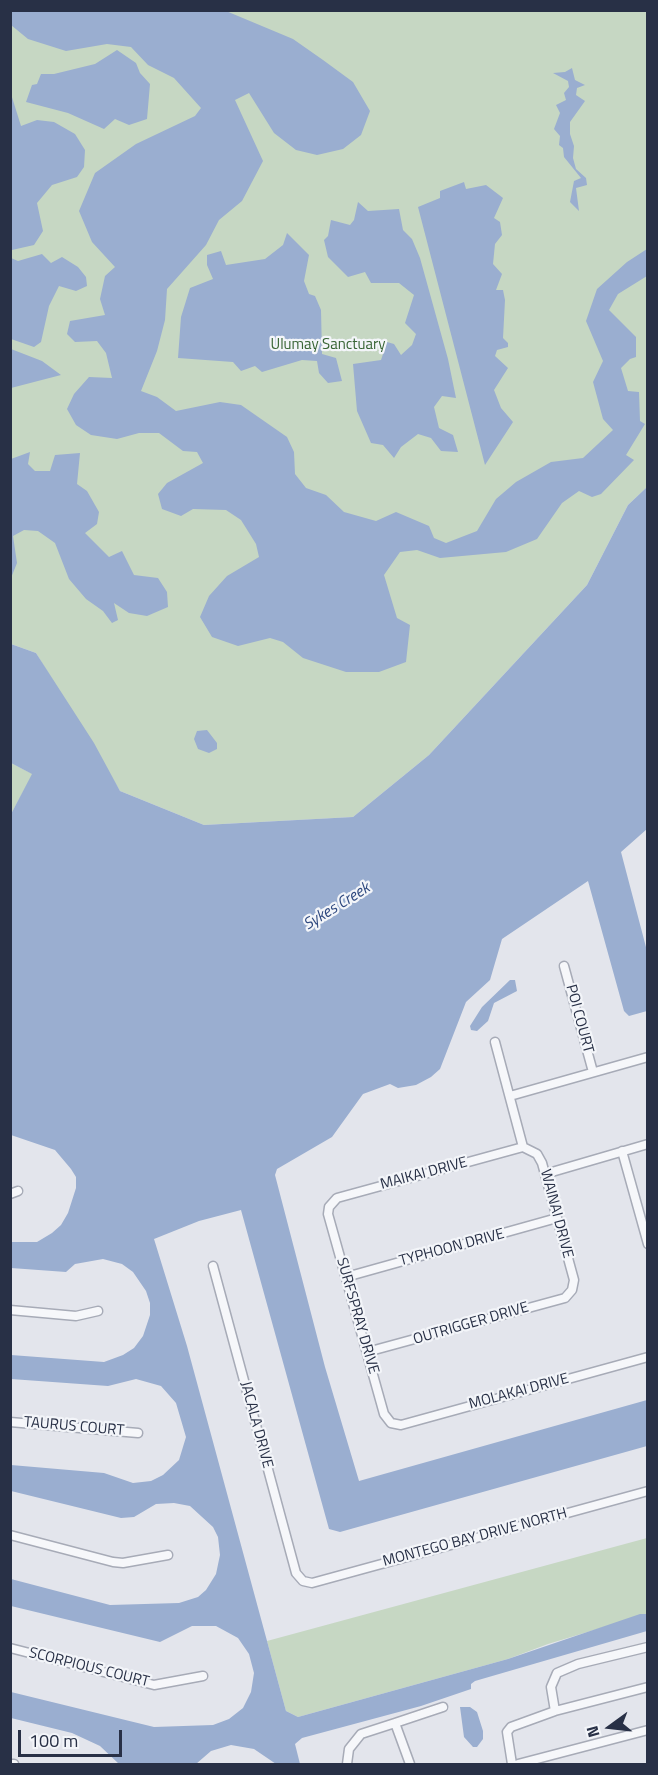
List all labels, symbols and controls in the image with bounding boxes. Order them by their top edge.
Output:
park label: Ulumay Sanctuary [270,336,386,354]
water label: Sykes Creek [300,879,374,935]
street label: POI COURT [561,983,597,1055]
street label: MAIKAI DRIVE [379,1154,469,1194]
street label: WAINAI DRIVE [535,1168,577,1260]
street label: TYPHOON DRIVE [398,1225,506,1271]
street label: SURFSPRAY DRIVE [332,1256,382,1376]
street label: OUTRIGGER DRIVE [411,1299,531,1349]
street label: MOLAKAI DRIVE [467,1370,571,1414]
street label: JACALA DRIVE [236,1380,276,1470]
street label: TAURUS COURT [23,1414,125,1440]
street label: MONTEGO BAY DRIVE NORTH [381,1505,569,1571]
street label: SCORPIOUS COURT [27,1644,151,1692]
north arrow [580,1697,640,1757]
scale bar [21,1718,124,1756]
text: N [580,1723,606,1740]
text: 100 m [29,1727,78,1754]

